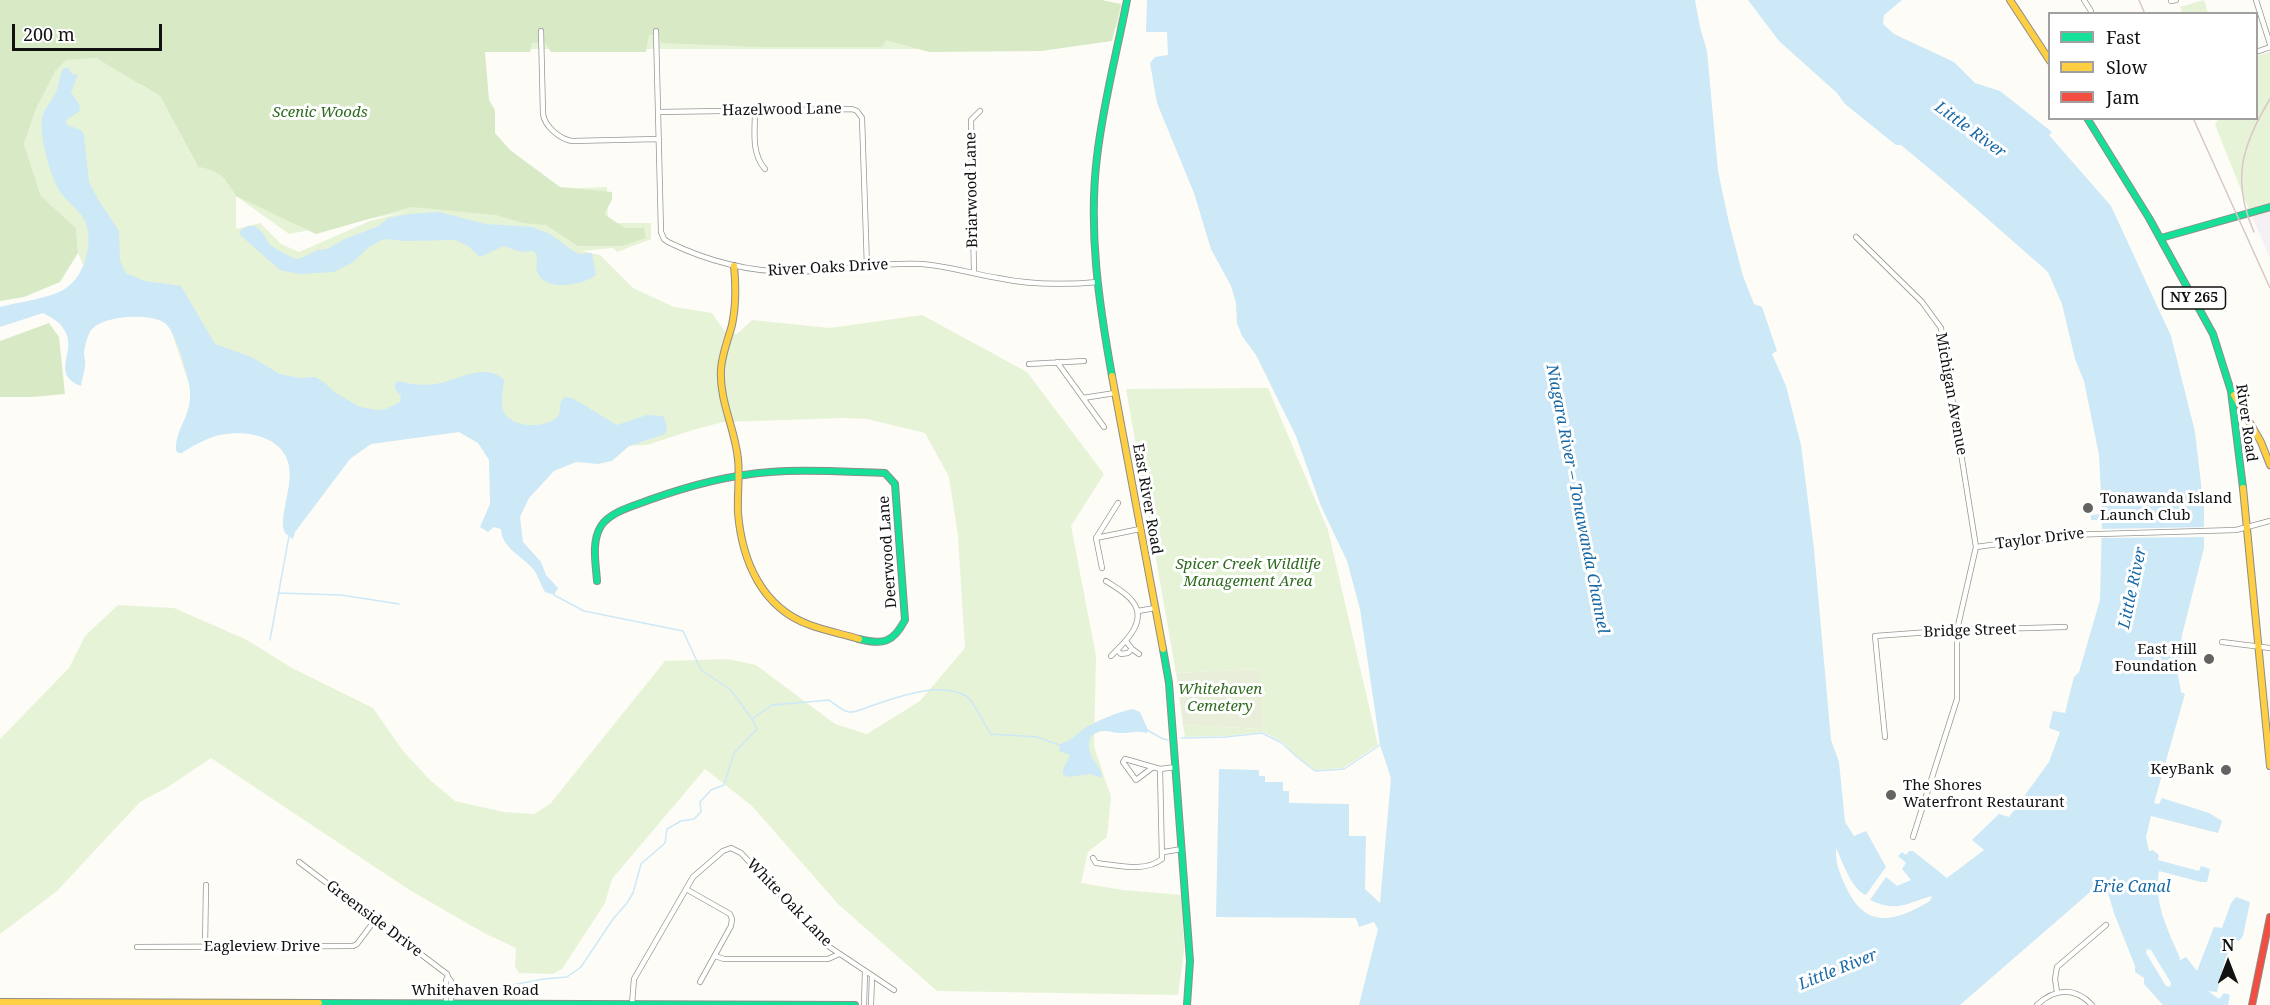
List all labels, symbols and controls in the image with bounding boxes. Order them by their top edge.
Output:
scale bar [15,12,165,50]
legend [2048,12,2258,120]
text: 200 m [23,22,75,46]
text: Fast [2106,25,2141,49]
text: Slow [2106,55,2147,79]
text: Jam [2106,85,2140,109]
water label: Little River [1931,98,2009,162]
street label: Hazelwood Lane [722,100,842,120]
park label: Scenic Woods [272,104,368,122]
street label: Briarwood Lane [962,132,982,248]
street label: River Oaks Drive [767,256,889,280]
road number: NY 265 [2162,287,2226,309]
street label: Michigan Avenue [1931,331,1971,457]
water label: Niagara River – Tonawanda Channel [1541,363,1613,635]
street label: River Road [2232,383,2260,463]
street label: East River Road [1128,442,1166,556]
place label: Tonawanda Island Launch Club [2100,490,2232,525]
street label: Deerwood Lane [875,495,901,609]
marker: Tonawanda Island Launch Club [2081,501,2095,515]
street label: Taylor Drive [1995,525,2085,553]
water label: Little River [2115,545,2151,631]
park label: Spicer Creek Wildlife Management Area [1175,556,1321,591]
street label: Bridge Street [1923,620,2017,642]
place label: East Hill Foundation [2115,641,2197,676]
marker: East Hill Foundation [2202,652,2216,666]
park label: Whitehaven Cemetery [1178,681,1262,716]
place label: KeyBank [2151,761,2214,779]
marker: KeyBank [2219,763,2233,777]
place label: The Shores Waterfront Restaurant [1903,777,2065,812]
marker: The Shores Waterfront Restaurant [1884,788,1898,802]
street label: White Oak Lane [743,855,835,951]
street label: Greenside Drive [322,877,426,961]
water label: Erie Canal [2093,877,2171,897]
north arrow [2198,933,2258,993]
text: N [2222,934,2234,956]
street label: Eagleview Drive [204,938,320,956]
water label: Little River [1796,946,1880,994]
street label: Whitehaven Road [411,982,539,1000]

